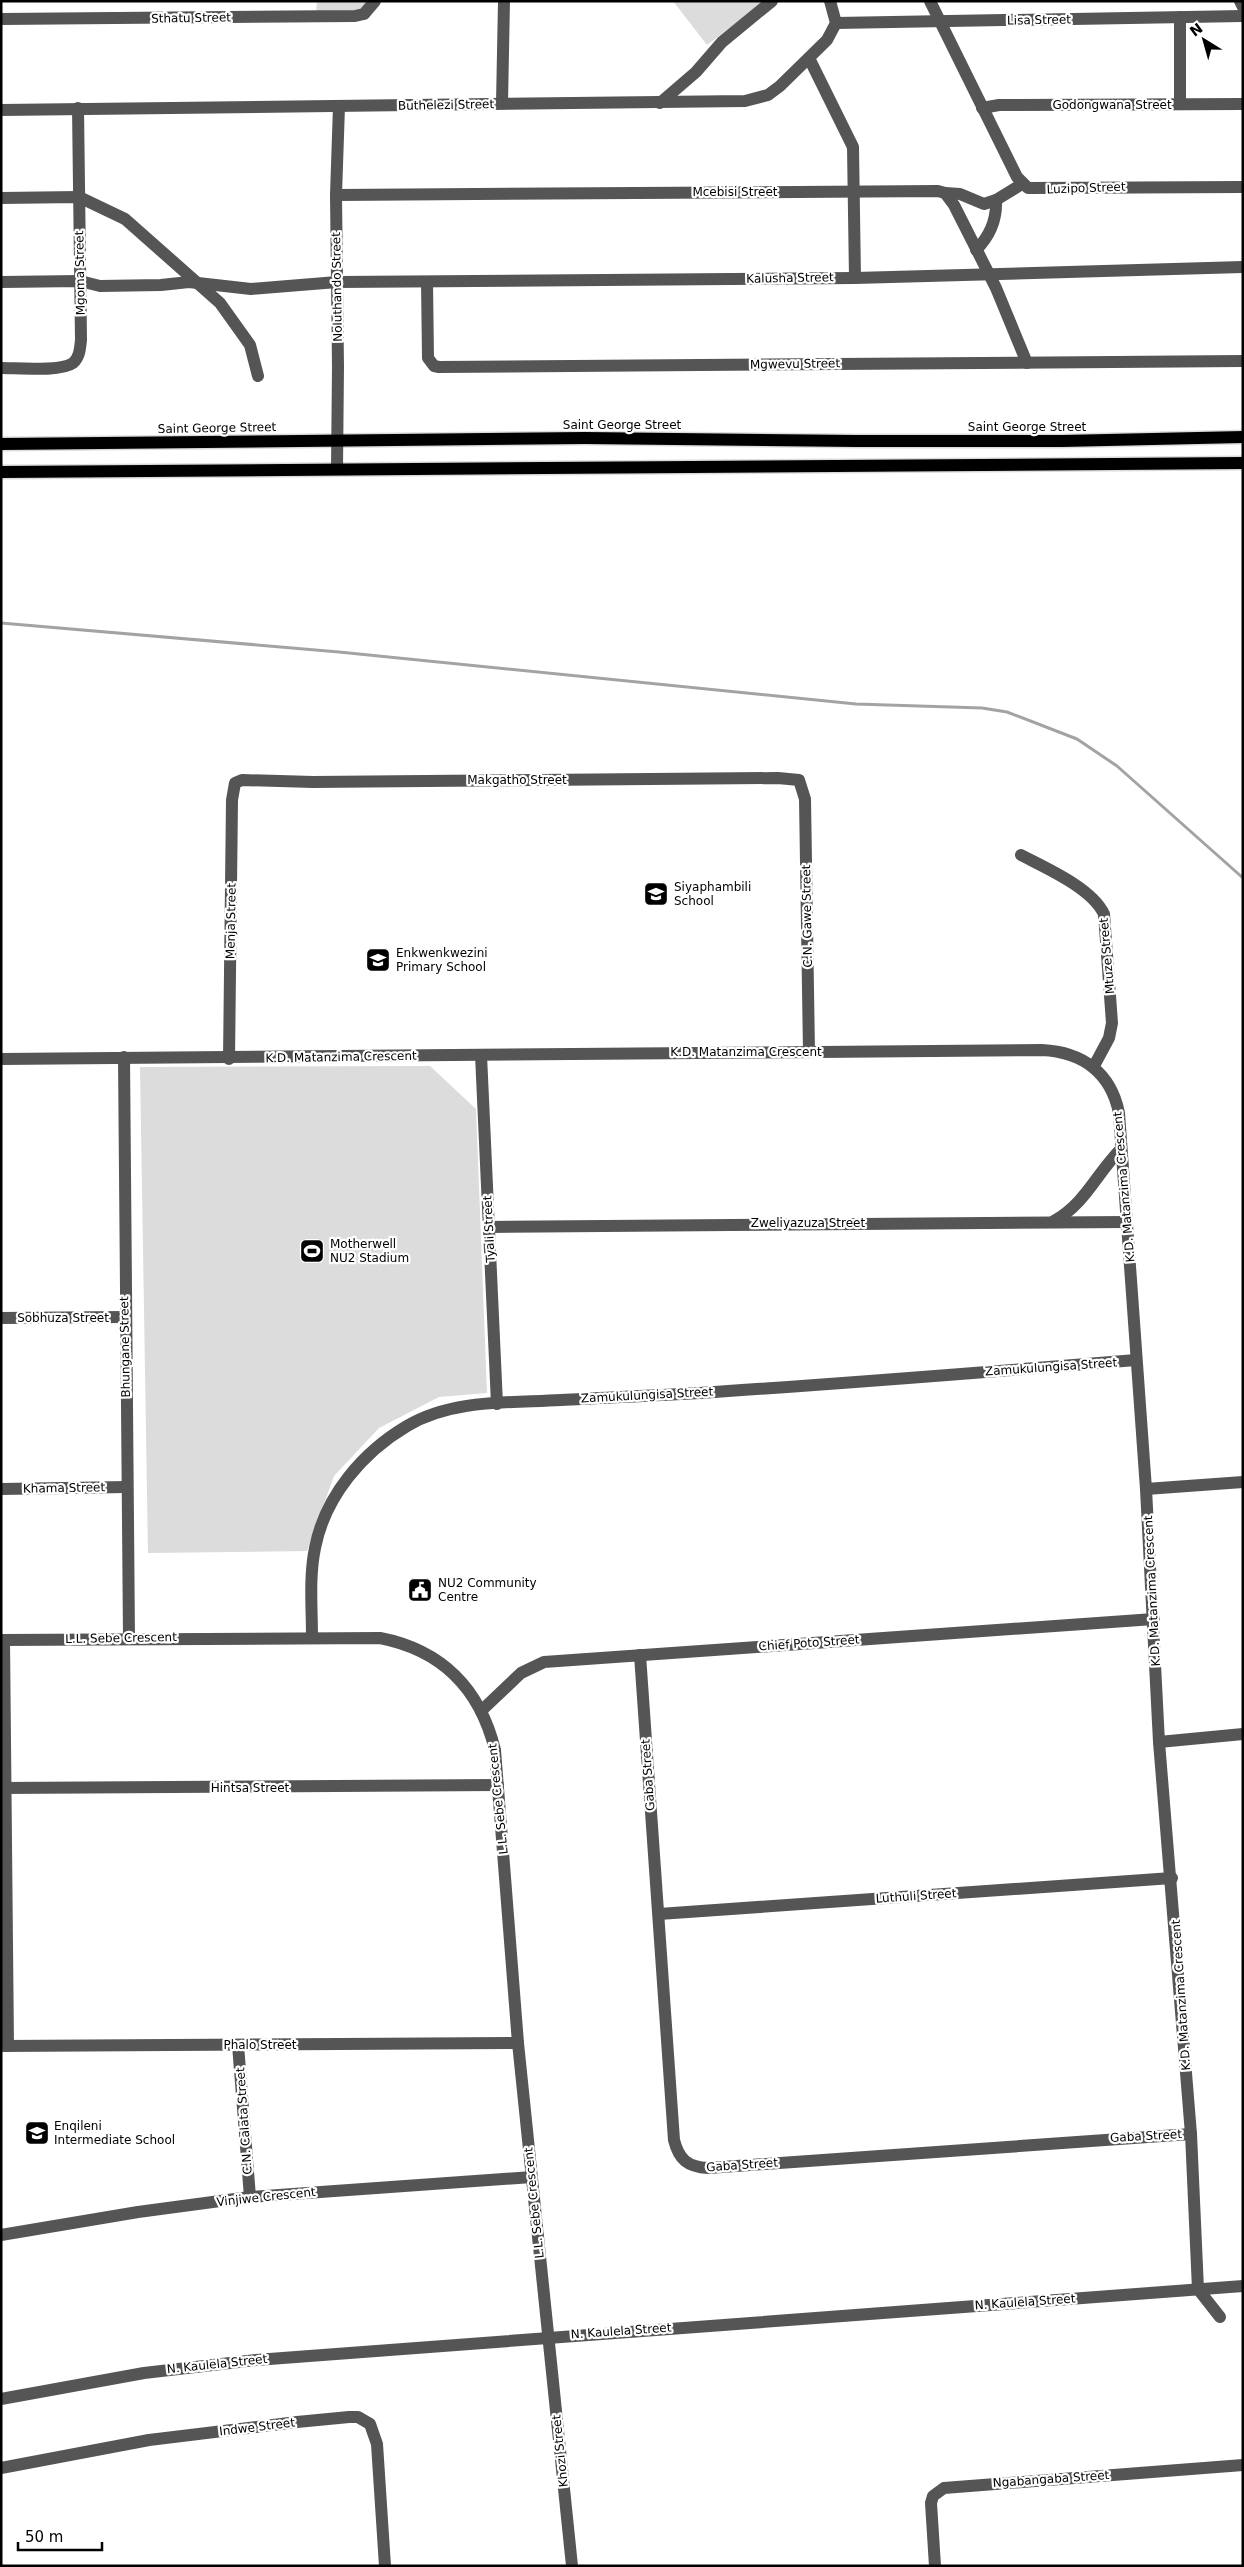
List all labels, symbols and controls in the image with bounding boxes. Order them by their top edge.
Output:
street label: Sthatu Street [151,10,231,26]
street label: Lisa Street [1007,12,1071,28]
north arrow [1179,15,1229,65]
text: N [1187,20,1206,40]
street label: Buthelezi Street [398,97,494,113]
street label: Godongwana Street [1052,98,1172,112]
street label: Luzipo Street [1046,180,1126,196]
street label: Mcebisi Street [692,185,778,199]
street label: Mgoma Street [72,230,88,315]
street label: Noluthando Street [329,232,345,342]
street label: Kalusha Street [746,270,834,286]
street label: Mgwevu Street [750,356,840,372]
street label: Saint George Street [563,418,682,432]
street label: Saint George Street [158,420,277,436]
street label: Saint George Street [968,420,1087,434]
street label: Makgatho Street [467,773,567,787]
street label: C.N. Gawe Street [799,864,815,968]
place label: Siyaphambili School [674,880,751,908]
school or university icon: Siyaphambili School [643,881,669,907]
street label: Menja Street [223,882,239,959]
street label: Mtuze Street [1097,917,1117,995]
place label: Enkwenkwezini Primary School [396,946,488,974]
school or university icon: Enkwenkwezini Primary School [365,947,391,973]
street label: K.D. Matanzima Crescent [670,1045,822,1059]
street label: K.D. Matanzima Crescent [265,1049,417,1065]
street label: K.D. Matanzima Crescent [1110,1111,1138,1263]
street label: Tyali Street [480,1195,498,1264]
street label: Zweliyazuza Street [751,1216,865,1230]
place label: Motherwell NU2 Stadium [330,1237,409,1265]
sports icon: Motherwell NU2 Stadium [299,1238,325,1264]
street label: Bhungane Street [117,1296,133,1398]
street label: Sobhuza Street [17,1311,109,1325]
street label: Zamukulungisa Street [984,1355,1118,1379]
street label: Zamukulungisa Street [581,1385,714,1405]
street label: Khama Street [23,1480,105,1496]
street label: K.D. Matanzima Crescent [1141,1515,1163,1667]
place label: NU2 Community Centre [438,1576,537,1604]
public building icon: NU2 Community Centre [407,1577,433,1603]
street label: L.L. Sebe Crescent [65,1630,177,1646]
street label: Chief Poto Street [758,1632,860,1654]
street label: Gaba Street [638,1738,657,1811]
street label: L.L. Sebe Crescent [485,1742,511,1855]
street label: Hintsa Street [211,1781,290,1795]
street label: Luthuli Street [875,1886,957,1906]
street label: K.D. Matanzima Crescent [1169,1919,1193,2071]
street label: Phalo Street [223,2038,297,2052]
street label: C.N. Calata Street [233,2067,255,2175]
place label: Enqileni Intermediate School [54,2119,175,2147]
school or university icon: Enqileni Intermediate School [24,2120,50,2146]
street label: Gaba Street [1110,2127,1183,2145]
street label: L.L. Sebe Crescent [521,2146,547,2259]
street label: Gaba Street [706,2155,779,2174]
street label: Vinjiwe Crescent [216,2185,317,2209]
street label: N. Kaulela Street [974,2291,1076,2313]
street label: N. Kaulela Street [570,2320,672,2342]
street label: N. Kaulela Street [166,2352,268,2376]
street label: Khozi Street [549,2414,571,2488]
street label: Indwe Street [218,2415,296,2439]
street label: Ngabangaba Street [992,2468,1110,2490]
scale bar [18,2520,101,2552]
text: 50 m [25,2528,63,2546]

